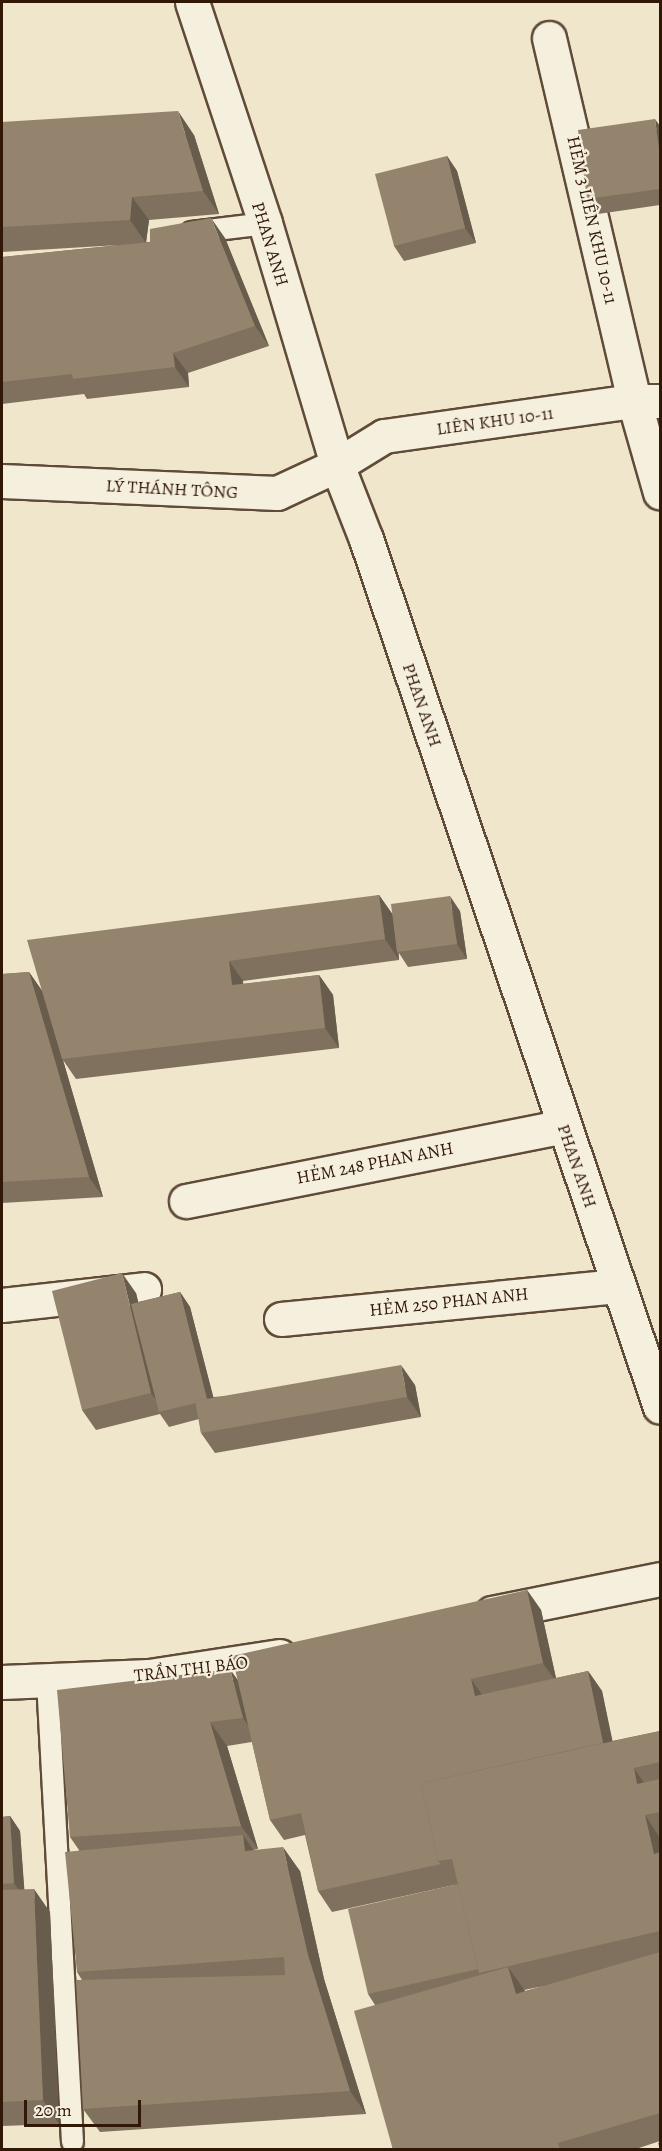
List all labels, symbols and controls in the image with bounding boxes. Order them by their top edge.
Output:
street label: HẺM 3 LIÊN KHU 10-11 [562,134,622,306]
street label: PHAN ANH [247,199,293,289]
street label: LIÊN KHU 10-11 [435,402,555,440]
street label: LÝ THÁNH TÔNG [105,475,239,503]
street label: PHAN ANH [398,660,446,750]
street label: PHAN ANH [553,1121,601,1211]
street label: HẺM 248 PHAN ANH [295,1137,455,1189]
street label: HẺM 250 PHAN ANH [368,1283,530,1321]
street label: TRẦN THỊ BÁO [133,1651,249,1687]
scale bar [27,2088,144,2126]
text: 20 m [35,2098,72,2122]

